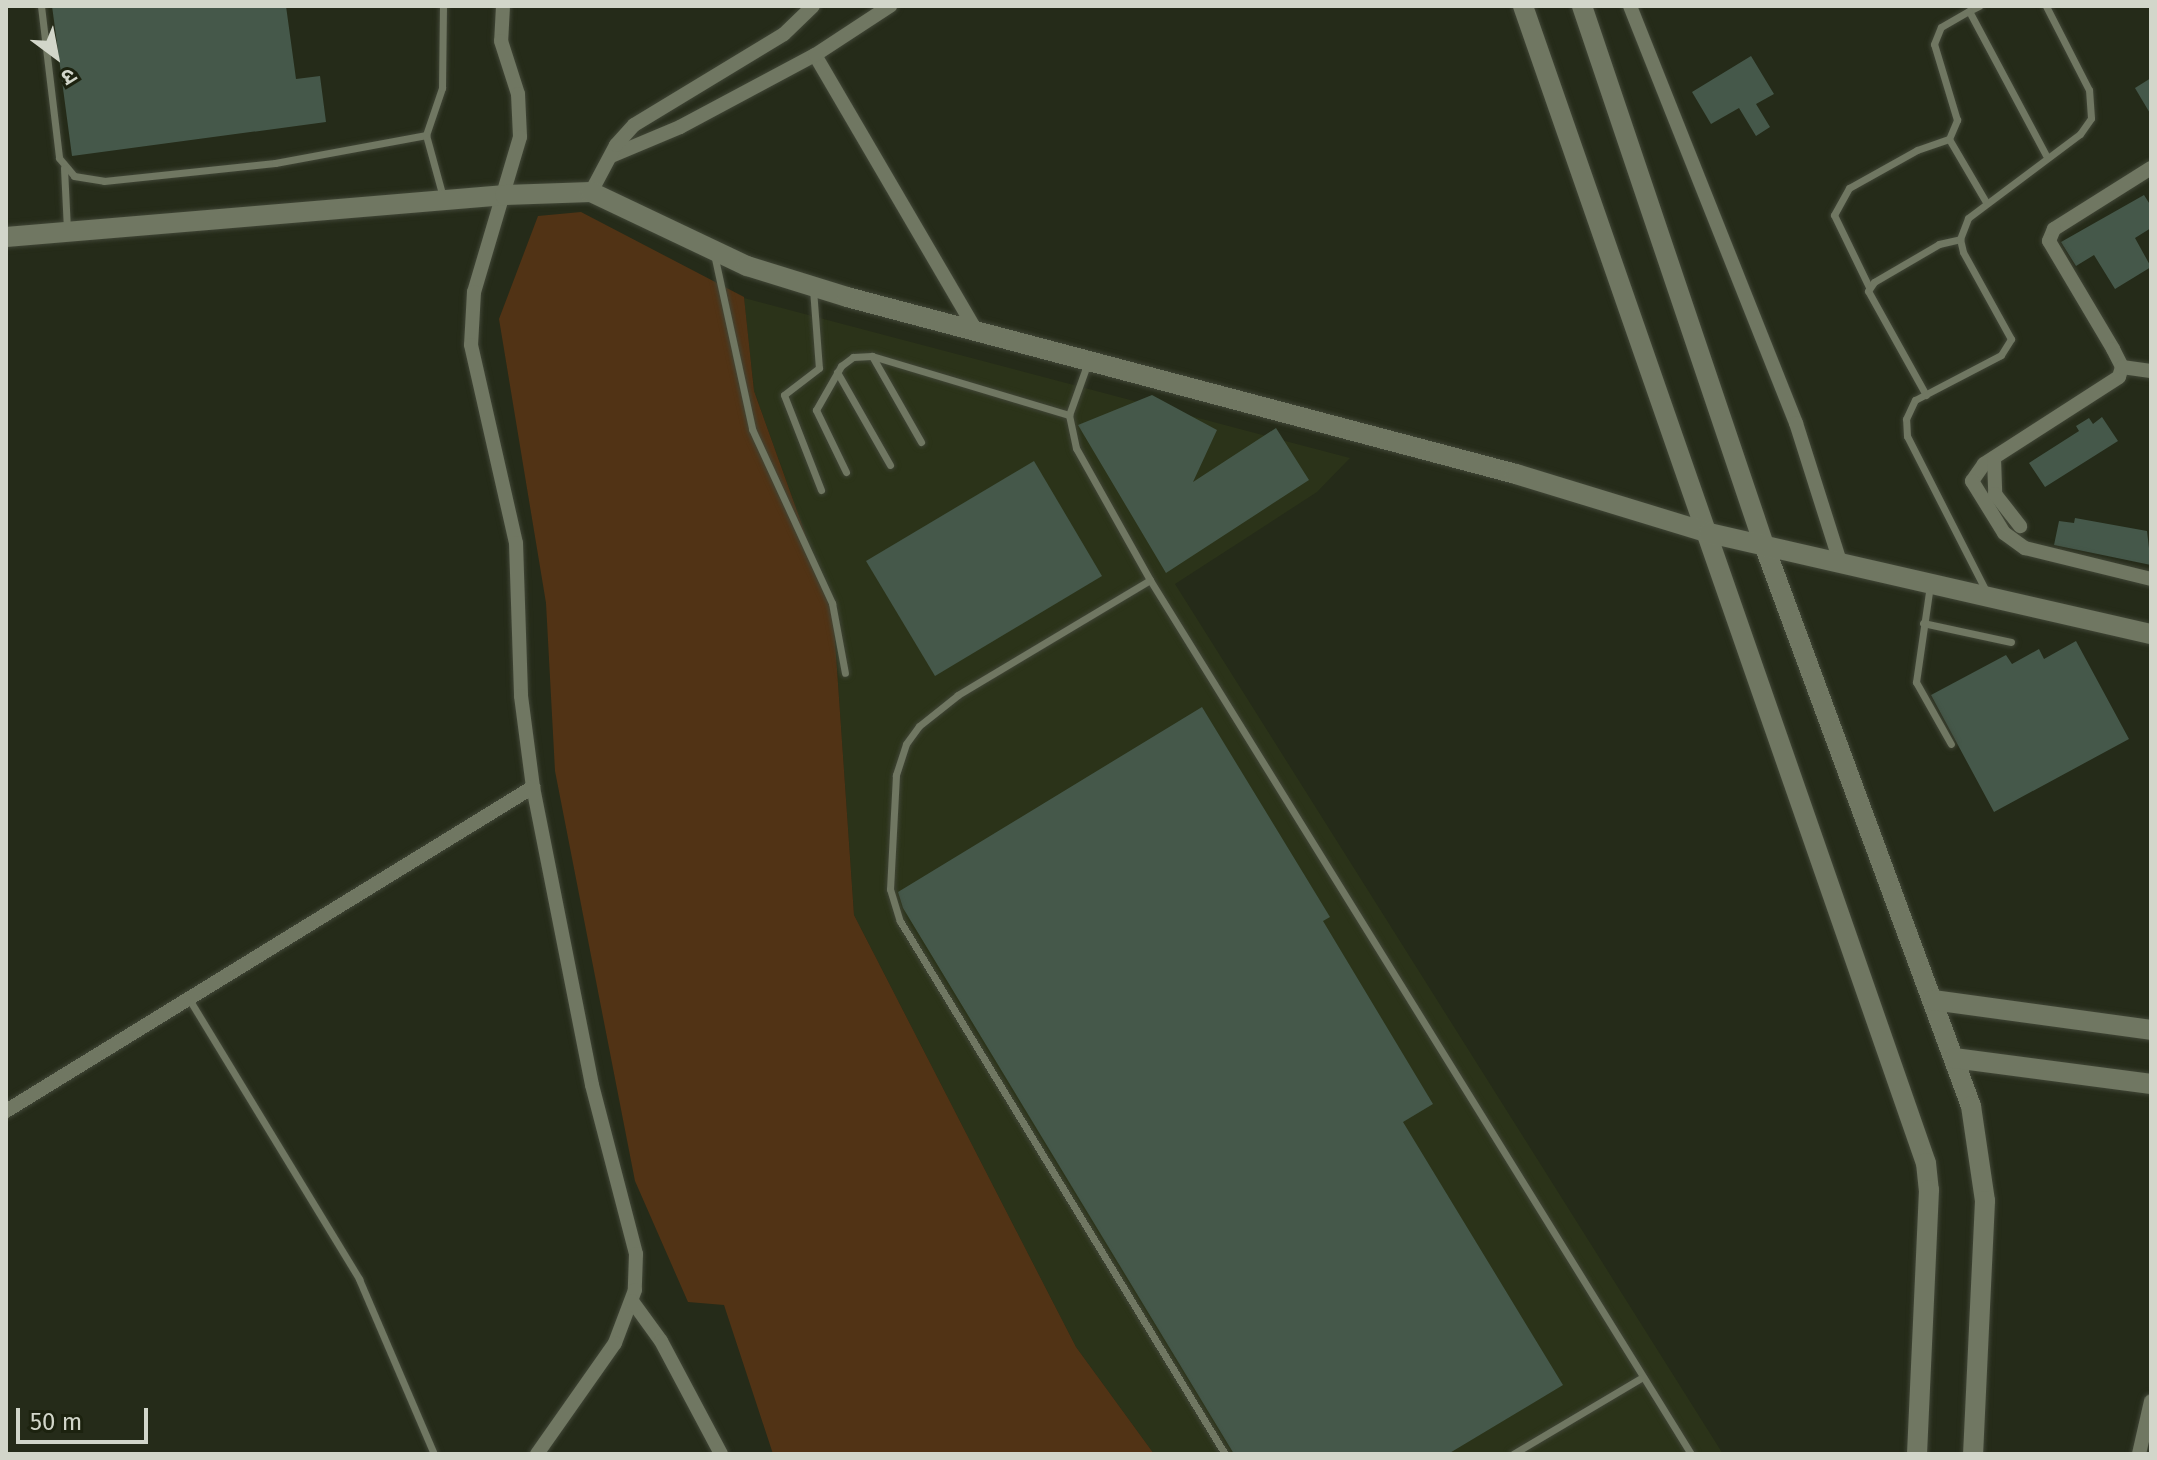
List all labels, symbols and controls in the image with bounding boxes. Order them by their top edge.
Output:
north arrow [16,16,96,96]
text: उ [56,62,82,92]
scale bar [20,1392,152,1442]
text: 50 m [30,1408,82,1436]

